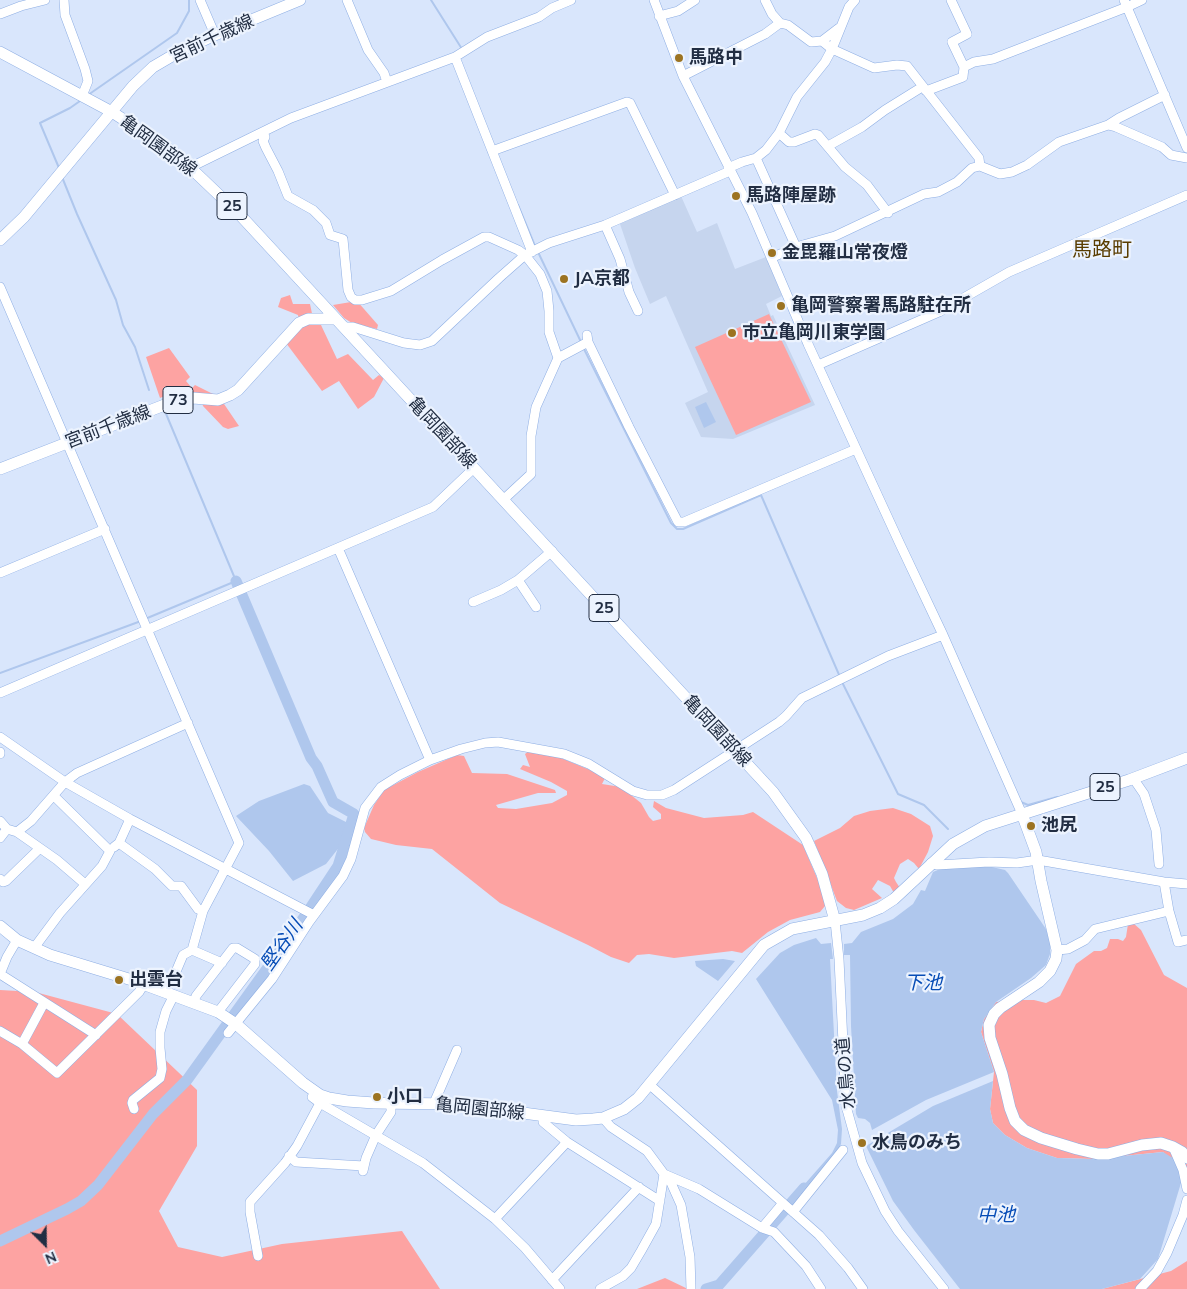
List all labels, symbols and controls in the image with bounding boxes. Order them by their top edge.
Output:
street label: 宮前千歳線 [167,10,257,68]
place label: 馬路中 [689,47,743,69]
marker: 馬路中 [673,52,685,64]
street label: 亀岡園部線 [115,111,201,181]
place label: 馬路陣屋跡 [746,185,836,207]
marker: 馬路陣屋跡 [730,190,742,202]
road number: 25 [217,192,247,220]
district label: 馬路町 [1072,238,1132,262]
place label: 金毘羅山常夜燈 [782,242,908,264]
marker: 金毘羅山常夜燈 [766,247,778,259]
place label: JA京都 [574,268,630,290]
marker: JA京都 [558,273,570,285]
place label: 亀岡警察署馬路駐在所 [791,295,971,317]
marker: 亀岡警察署馬路駐在所 [775,300,787,312]
place label: 市立亀岡川東学園 [742,322,886,344]
marker: 市立亀岡川東学園 [726,327,738,339]
road number: 73 [163,386,193,414]
street label: 亀岡園部線 [403,393,481,473]
street label: 宮前千歳線 [62,401,154,453]
road number: 25 [589,594,619,622]
street label: 亀岡園部線 [678,691,756,771]
road number: 25 [1090,774,1120,800]
place label: 池尻 [1041,815,1077,837]
marker: 池尻 [1025,820,1037,832]
water label: 堅谷川 [256,915,308,975]
place label: 出雲台 [129,969,183,991]
water label: 下池 [904,972,942,994]
marker: 出雲台 [113,974,125,986]
street label: 水鳥の道 [832,1036,860,1110]
place label: 小口 [387,1086,423,1108]
marker: 小口 [371,1091,383,1103]
street label: 亀岡園部線 [434,1094,526,1124]
place label: 水鳥のみち [872,1132,962,1154]
marker: 水鳥のみち [856,1137,868,1149]
water label: 中池 [977,1204,1015,1226]
north arrow [20,1219,70,1269]
text: N [42,1247,59,1268]

